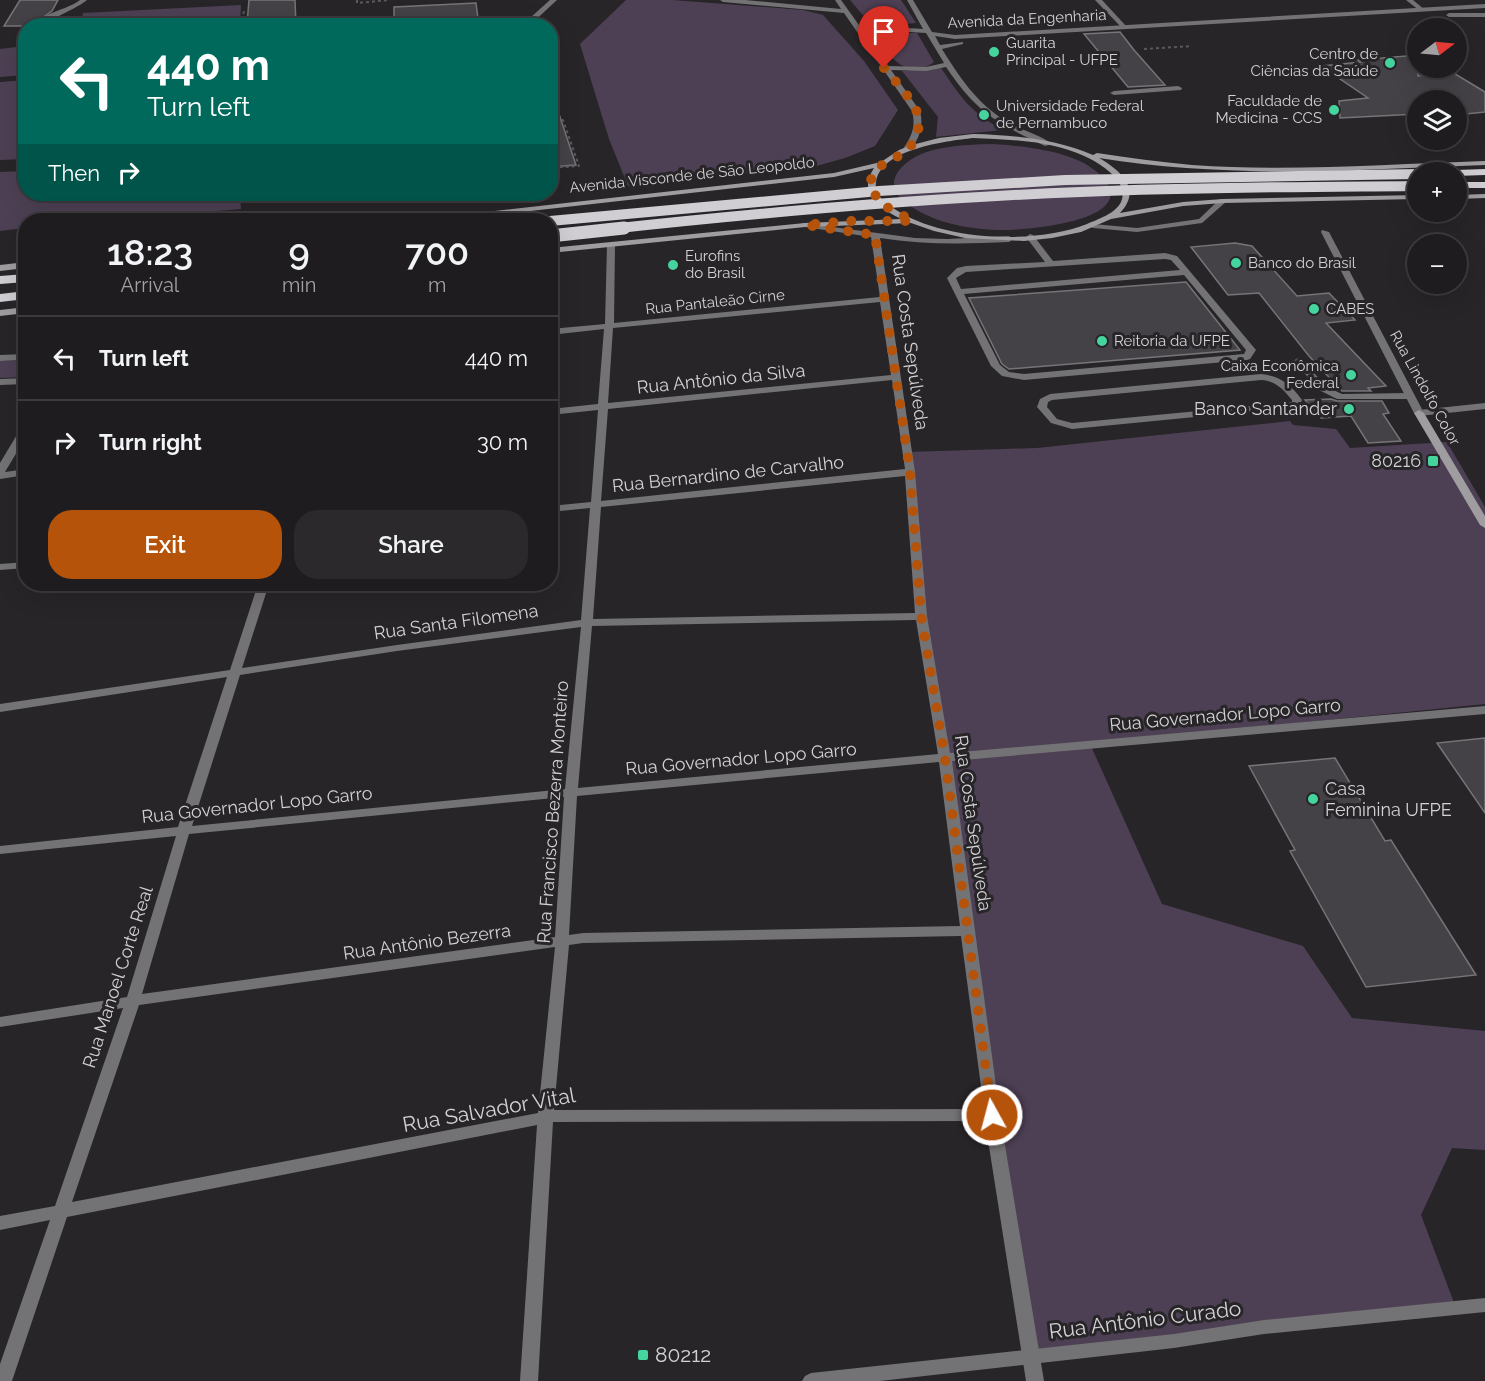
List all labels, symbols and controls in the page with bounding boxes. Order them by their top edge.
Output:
pin [858,6,909,68]
street label: Avenida da Engenharia [947,6,1107,32]
icon: arrive [867,15,900,48]
north arrow [1407,18,1467,78]
map controls [1407,18,1467,294]
place label: Guarita Principal - UFPE [1006,34,1118,69]
text: 440 m [147,41,270,90]
icon: left [48,42,126,120]
marker: Guarita Principal - UFPE [987,45,1001,59]
place label: Centro de Ciências da Saúde [1250,45,1378,80]
marker: Centro de Ciências da Saúde [1383,56,1397,70]
button: layers [1407,90,1467,150]
text: Turn left [147,91,250,122]
place label: Faculdade de Medicina - CCS [1216,92,1322,127]
place label: Universidade Federal de Pernambuco [996,97,1145,132]
marker: Faculdade de Medicina - CCS [1327,103,1341,117]
marker: Universidade Federal de Pernambuco [977,108,991,122]
street label: Avenida Visconde de São Leopoldo [569,153,815,197]
icon: right [112,156,145,189]
text: Then [48,160,100,186]
button: + [1407,162,1467,222]
text: 18:23 [107,231,193,273]
text: 9 [289,231,310,273]
text: 700 [405,231,469,273]
button: − [1407,234,1467,294]
place label: Eurofins do Brasil [685,247,746,282]
street label: Rua Costa Sepúlveda [888,253,933,431]
place label: Banco do Brasil [1248,254,1357,272]
marker: Banco do Brasil [1229,256,1243,270]
marker: Eurofins do Brasil [666,258,680,272]
text: Arrival [121,273,179,297]
text: min [282,273,316,297]
text: m [428,273,446,297]
street label: Rua Pantaleão Cirne [644,286,786,318]
place label: CABES [1326,300,1374,318]
marker: CABES [1307,302,1321,316]
street label: Rua Lindolfo Color [1386,327,1464,449]
place label: Reitoria da UFPE [1114,332,1230,350]
marker: Reitoria da UFPE [1095,334,1109,348]
icon: left [48,342,81,375]
text: Turn left [99,345,189,371]
text: 440 m [465,345,528,371]
place label: Caixa Econômica Federal [1221,357,1340,392]
street label: Rua Antônio da Silva [636,359,806,398]
marker: Caixa Econômica Federal [1344,368,1358,382]
place label: Banco Santander [1194,398,1338,419]
marker: Banco Santander [1342,402,1356,416]
icon: right [48,426,81,459]
text: Turn right [99,429,202,455]
text: 30 m [477,429,528,455]
place label: 80216 [1371,450,1421,471]
street label: Rua Bernardino de Carvalho [611,451,845,496]
marker: 80216 [1426,454,1440,468]
button: Exit [48,510,282,579]
button: Share [294,510,528,579]
street label: Rua Santa Filomena [372,600,539,643]
street label: Rua Francisco Bezerra Monteiro [533,680,572,944]
street label: Rua Governador Lopo Garro [1108,694,1342,735]
street label: Rua Costa Sepúlveda [951,734,996,912]
street label: Rua Governador Lopo Garro [624,738,858,779]
place label: Casa Feminina UFPE [1325,778,1452,820]
street label: Rua Governador Lopo Garro [140,782,374,827]
marker: Casa Feminina UFPE [1306,792,1320,806]
street label: Rua Manoel Corte Real [78,883,157,1070]
street label: Rua Antônio Bezerra [342,919,512,964]
street label: Rua Salvador Vital [401,1082,577,1137]
position arrow [960,1083,1024,1147]
street label: Rua Antônio Curado [1047,1295,1243,1344]
place label: 80212 [655,1342,711,1367]
marker: 80212 [636,1348,650,1362]

